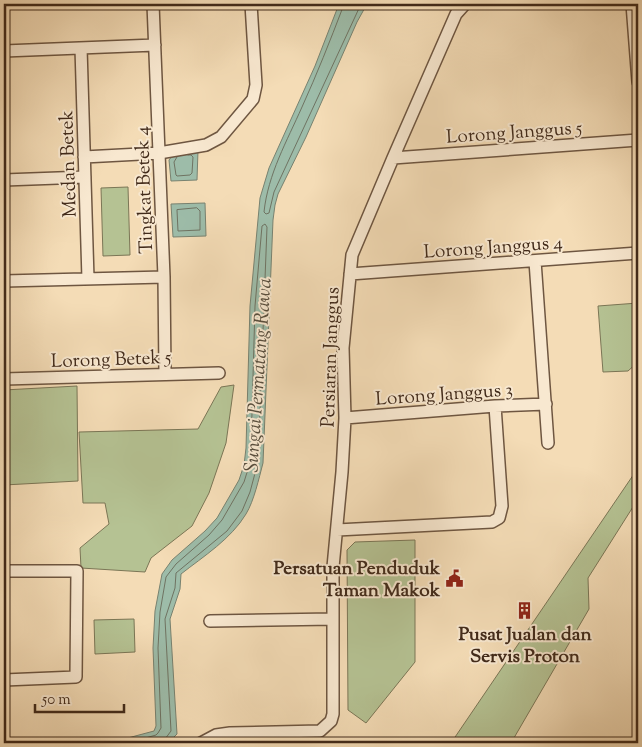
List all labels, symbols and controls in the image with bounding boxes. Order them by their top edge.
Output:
street label: Medan Betek [54,109,85,218]
street label: Lorong Janggus 5 [445,115,584,152]
street label: Tingkat Betek 4 [130,125,161,254]
street label: Lorong Janggus 4 [423,230,564,267]
water label: Sungai Permatang Rawa [238,277,281,473]
street label: Persiaran Janggus [316,286,347,428]
street label: Lorong Betek 5 [50,345,172,376]
street label: Lorong Janggus 3 [375,377,514,414]
place label: Persatuan Penduduk Taman Makok [273,556,441,605]
public building icon: Persatuan Penduduk Taman Makok [444,568,464,588]
building icon: Pusat Jualan dan Servis Proton [515,600,535,620]
place label: Pusat Jualan dan Servis Proton [458,622,592,671]
scale bar [35,682,124,714]
text: 50 m [41,690,71,711]

